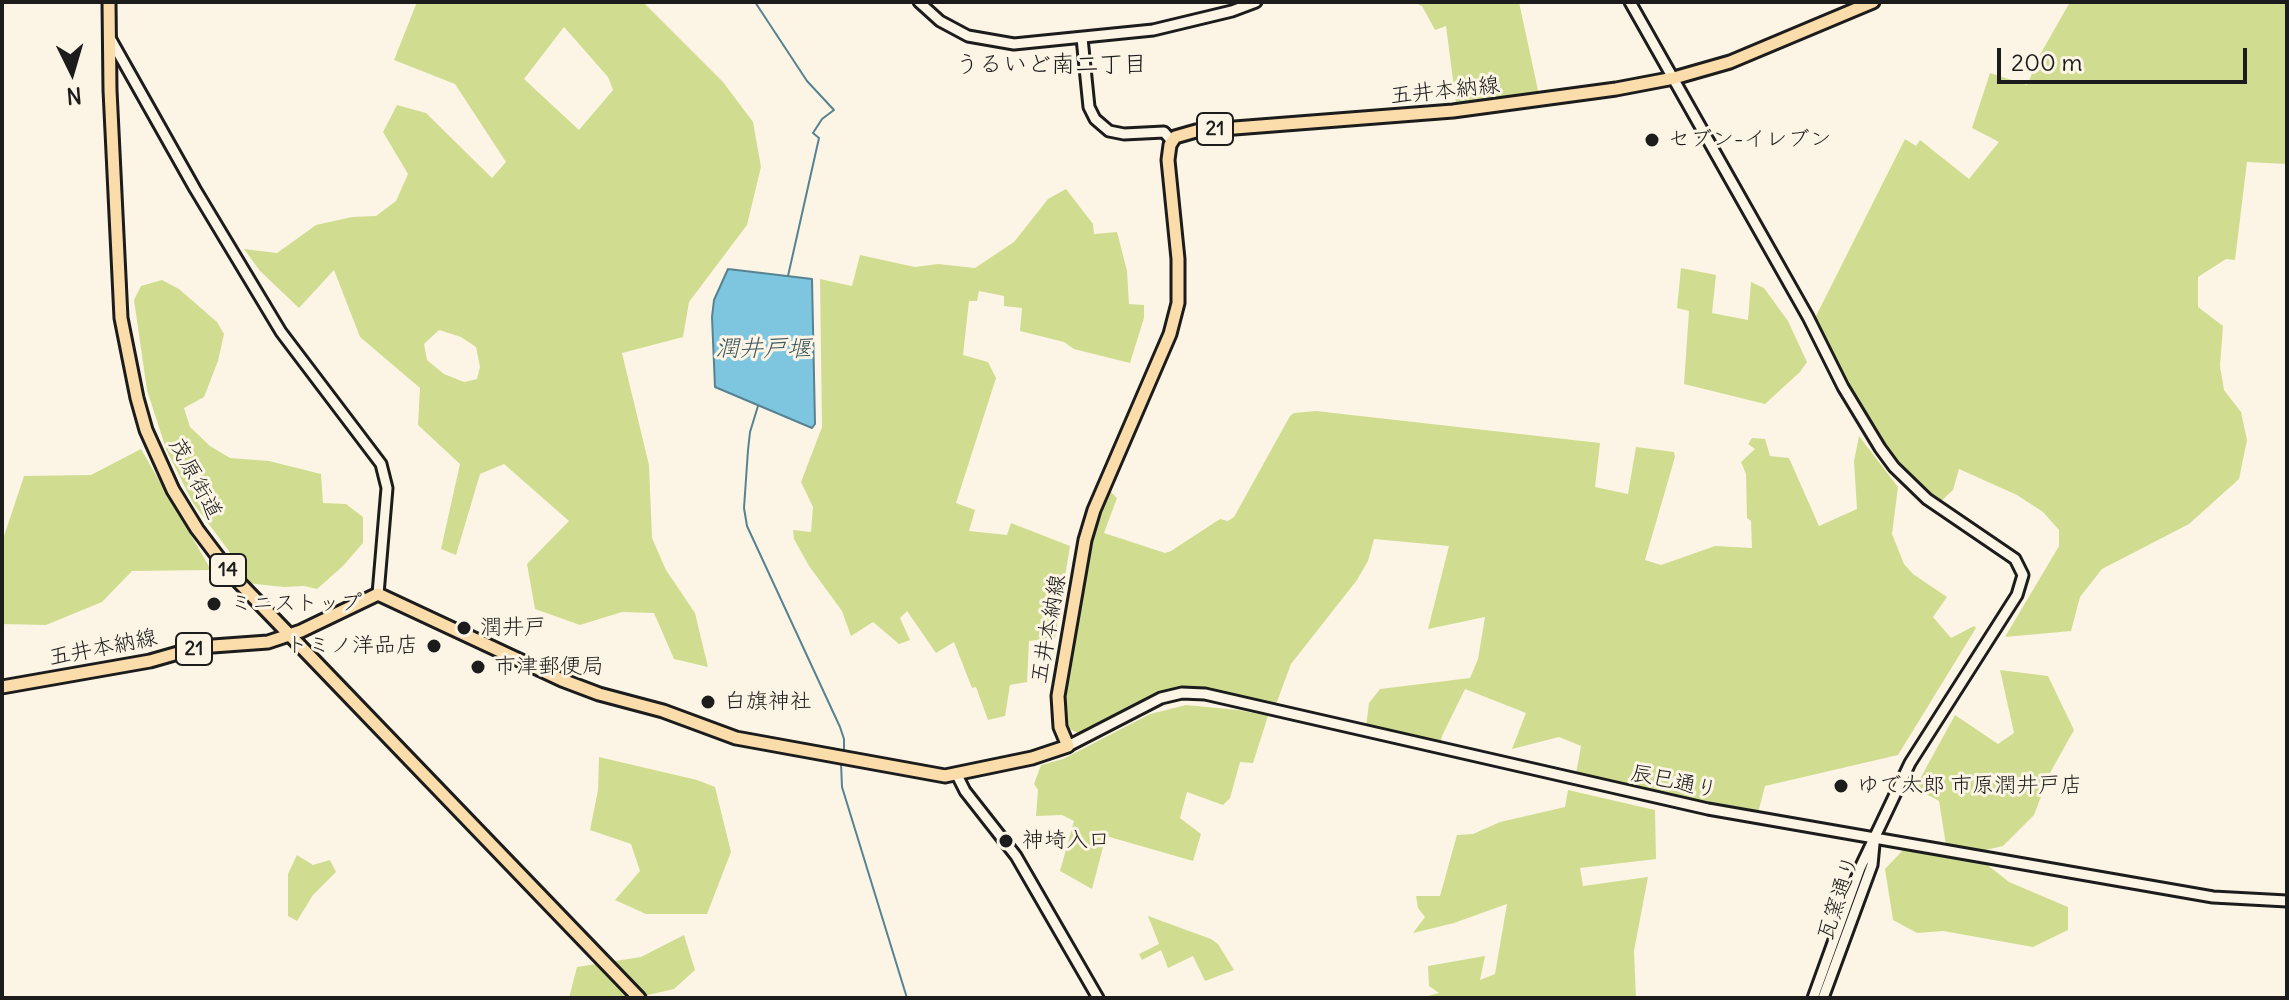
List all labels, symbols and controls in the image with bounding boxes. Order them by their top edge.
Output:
north arrow [32,32,112,112]
scale bar [2001,32,2251,82]
text: 200 m [2011,47,2083,77]
district label: うるいど南二丁目 [955,51,1147,79]
street label: 五井本納線 [1389,72,1501,110]
text: N [65,81,83,111]
road number: 21 [1197,113,1233,145]
place label: セブン-イレブン [1668,127,1831,153]
marker: セブン-イレブン [1643,131,1661,149]
water label: 潤井戸堰 [715,335,811,363]
street label: 茂原街道 [163,434,227,524]
road number: 14 [210,554,246,586]
street label: 五井本納線 [1026,573,1072,685]
place label: ミニストップ [230,591,362,617]
marker: ミニストップ [205,595,223,613]
place label: 潤井戸 [480,615,546,641]
marker: 潤井戸 [455,619,473,637]
street label: 五井本納線 [46,625,160,671]
road number: 21 [176,633,212,665]
place label: トミノ洋品店 [286,633,418,659]
marker: トミノ洋品店 [425,637,443,655]
place label: 市津郵便局 [494,654,604,680]
marker: 市津郵便局 [469,658,487,676]
place label: 白旗神社 [724,689,812,715]
marker: 白旗神社 [699,693,717,711]
street label: 辰巳通り [1628,760,1720,804]
place label: ゆで太郎 市原潤井戸店 [1857,773,2082,799]
marker: ゆで太郎 市原潤井戸店 [1832,777,1850,795]
place label: 神埼入口 [1022,828,1110,854]
marker: 神埼入口 [997,832,1015,850]
street label: 瓦窯通り [1813,852,1865,944]

